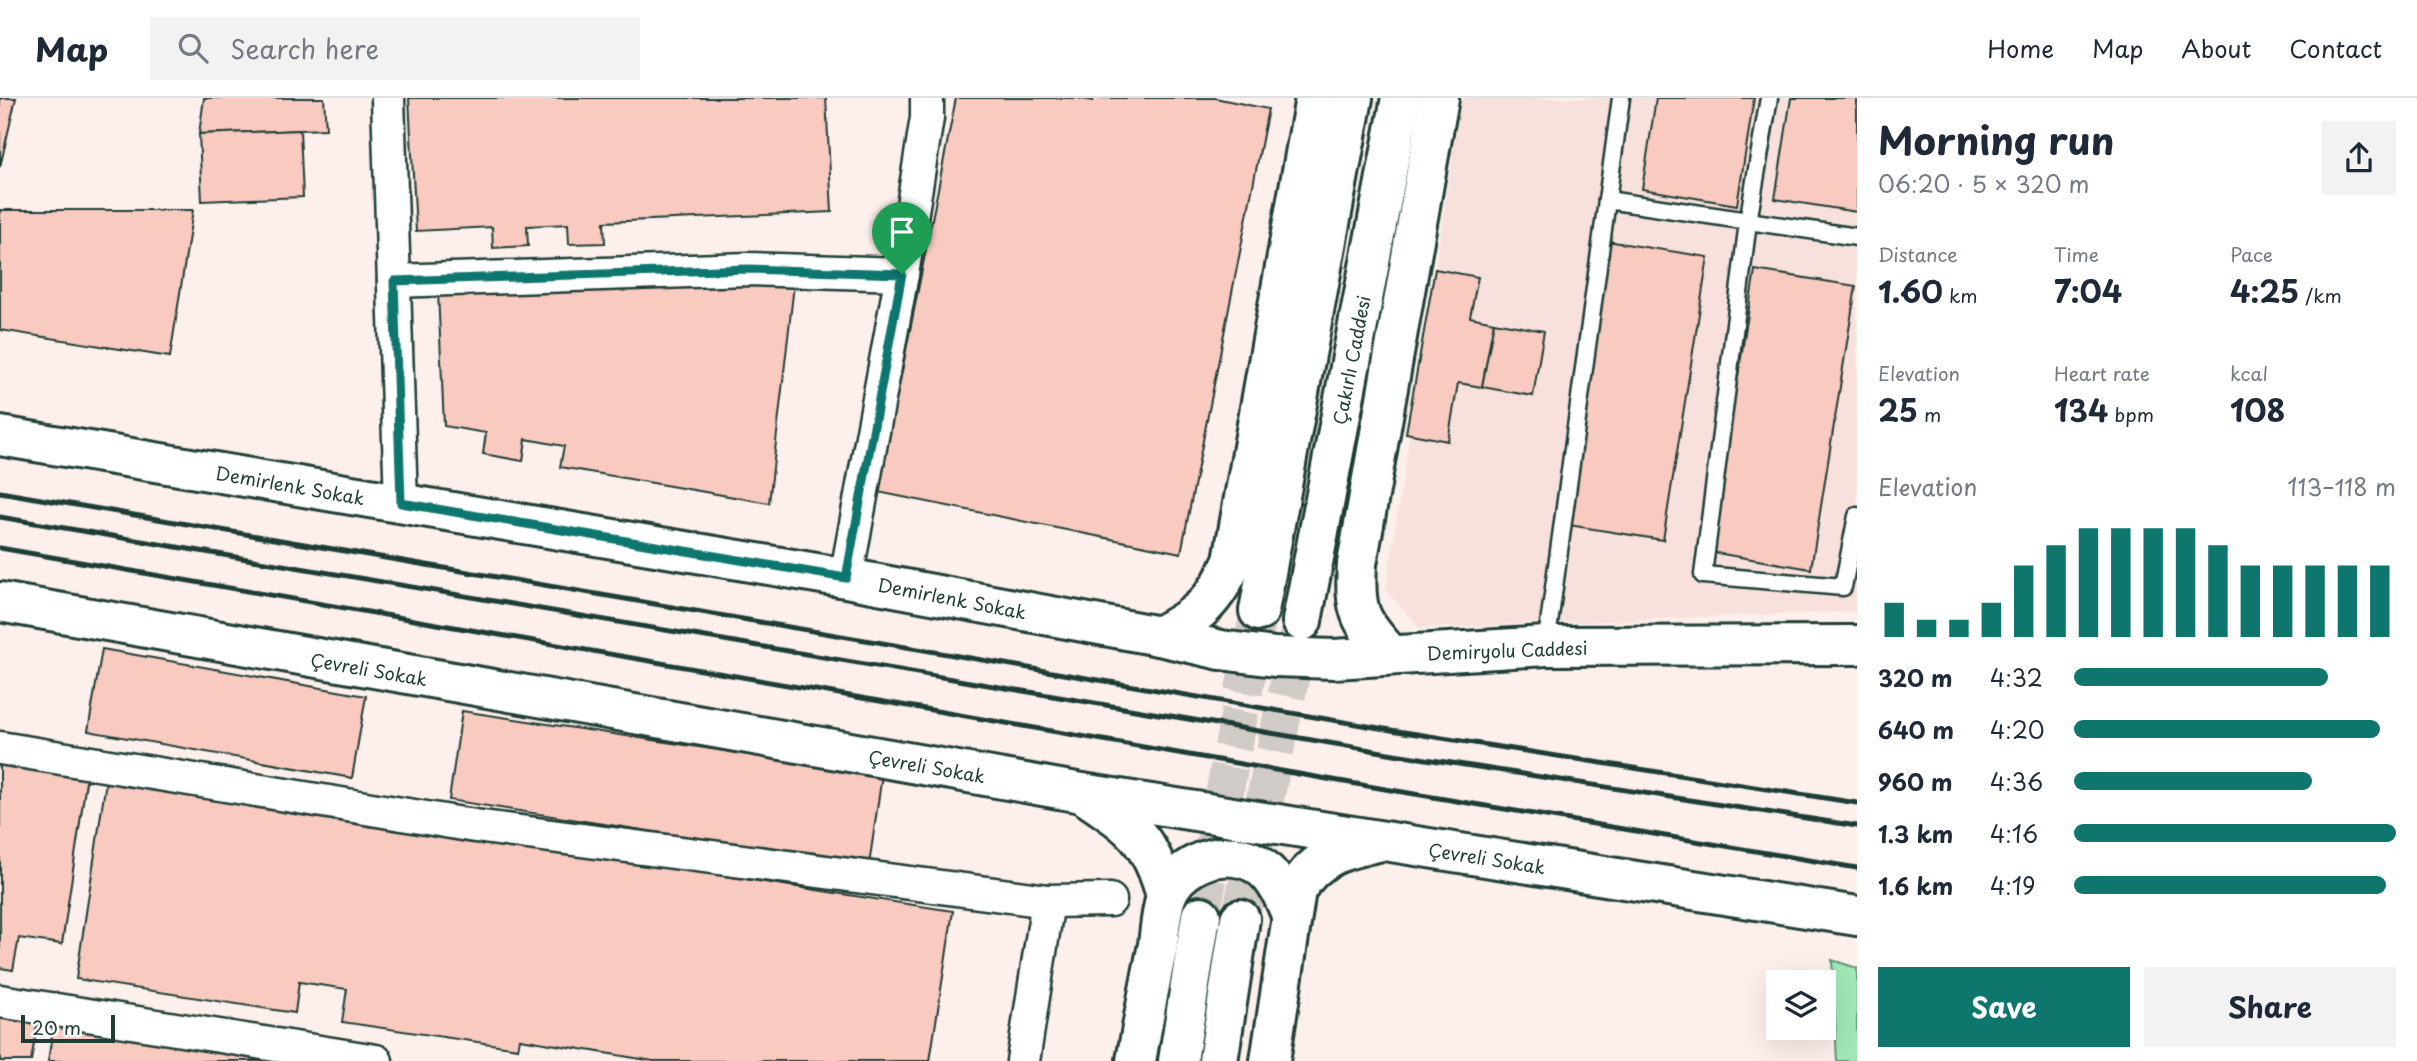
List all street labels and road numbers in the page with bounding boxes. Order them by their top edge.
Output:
street label: Çakırlı Caddesi [1325,293,1377,427]
street label: Demirlenk Sokak [213,459,367,511]
street label: Demirlenk Sokak [875,570,1029,626]
street label: Demiryolu Caddesi [1426,634,1588,666]
street label: Çevreli Sokak [309,645,429,693]
street label: Çevreli Sokak [867,742,987,790]
street label: Çevreli Sokak [1427,835,1547,881]

